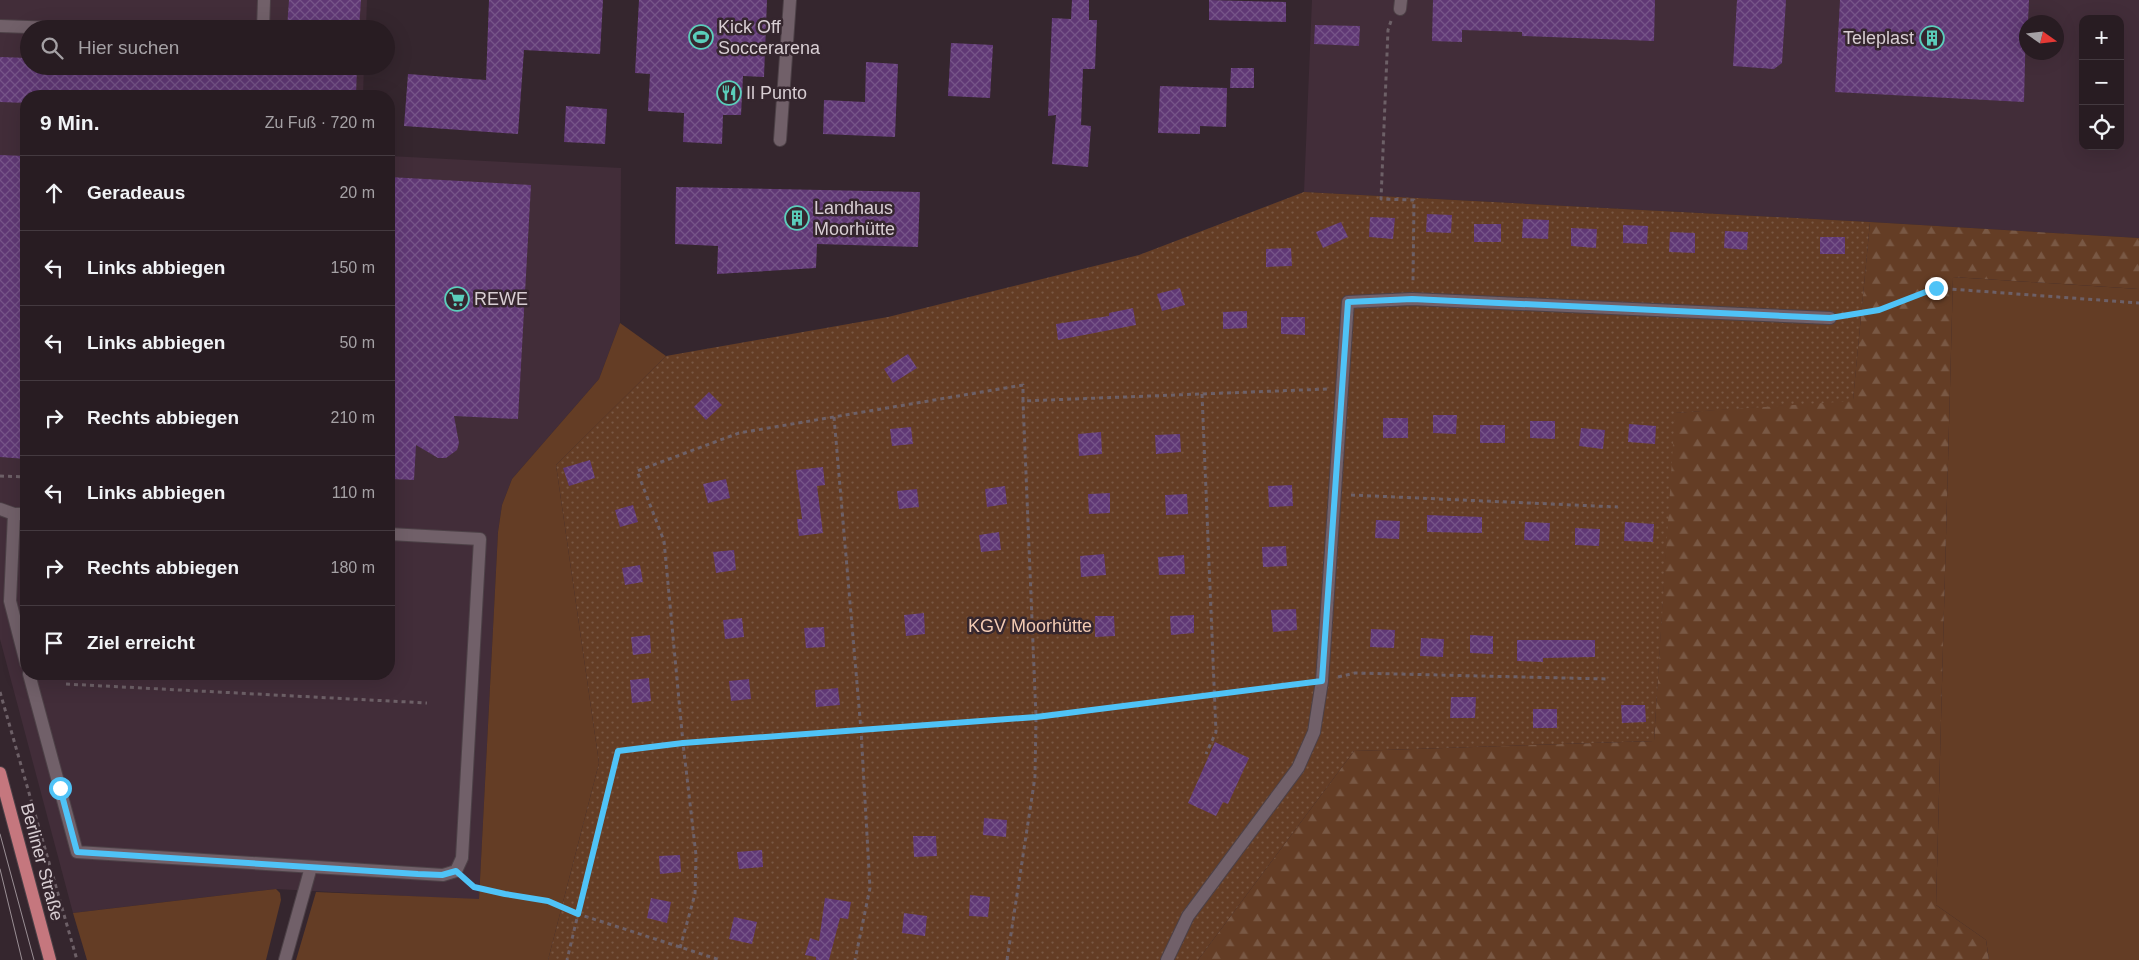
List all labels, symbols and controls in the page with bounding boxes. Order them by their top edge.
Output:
north arrow [2019,15,2064,60]
map controls [2079,15,2124,150]
button: + [2079,15,2124,60]
place label: Kick Off Soccerarena [718,17,821,58]
search box [20,20,395,75]
sports icon: Kick Off Soccerarena [688,24,714,50]
building icon: Teleplast [1919,25,1945,51]
place label: Teleplast [1843,28,1914,48]
icon: search [38,34,66,62]
text: Hier suchen [78,37,179,58]
button: − [2079,60,2124,105]
restaurant icon: Il Punto [716,80,742,106]
place label: Il Punto [746,83,807,103]
button: locate [2079,105,2124,150]
text: 9 Min. [40,111,100,134]
text: Zu Fuß · 720 m [265,114,375,131]
icon: ahead [40,179,68,207]
text: Geradeaus [87,182,185,203]
text: 20 m [339,184,375,201]
place label: Landhaus Moorhütte [814,198,895,239]
building icon: Landhaus Moorhütte [784,205,810,231]
icon: left [40,254,68,282]
text: Links abbiegen [87,257,225,278]
text: 150 m [331,259,375,276]
route end [1925,277,1948,300]
supermarket icon: REWE [444,286,470,312]
place label: REWE [474,289,528,309]
icon: left [40,329,68,357]
text: Links abbiegen [87,332,225,353]
text: 50 m [339,334,375,351]
icon: right [40,404,68,432]
text: Rechts abbiegen [87,407,239,428]
text: 210 m [331,409,375,426]
icon: left [40,479,68,507]
text: Links abbiegen [87,482,225,503]
text: 110 m [332,484,375,501]
icon: right [40,554,68,582]
text: Rechts abbiegen [87,557,239,578]
text: 180 m [331,559,375,576]
park label: KGV Moorhütte [968,616,1092,636]
icon: arrive [40,629,68,657]
text: Ziel erreicht [87,632,195,653]
route start [49,777,72,800]
street label: Berliner Straße [17,801,67,923]

